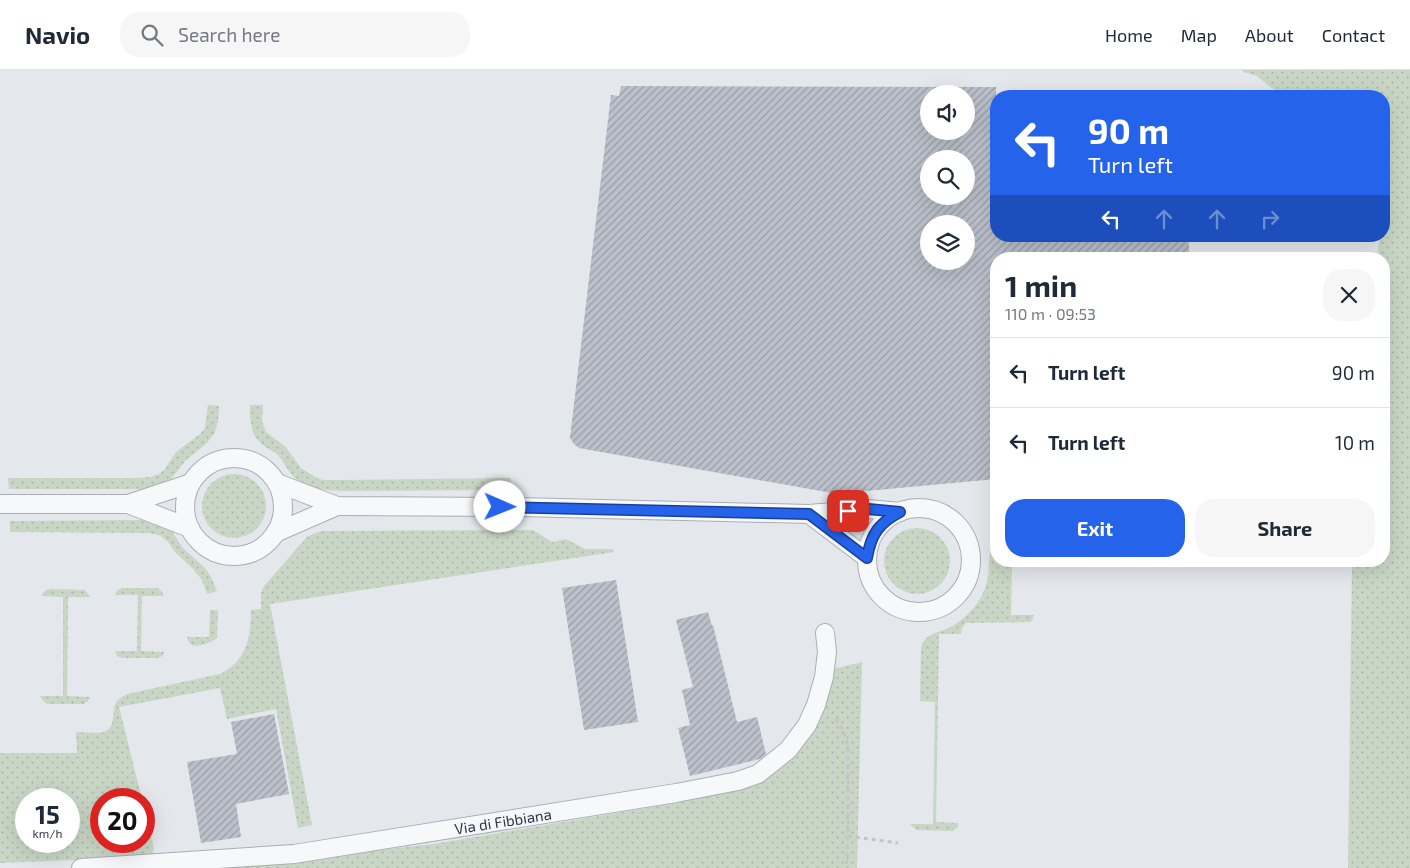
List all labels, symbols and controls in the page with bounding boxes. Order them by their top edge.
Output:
search box [120,12,470,57]
text: Navio [25,20,90,49]
icon: search [138,21,166,49]
text: Search here [178,23,280,46]
text: Home [1105,24,1153,46]
text: Map [1181,24,1217,46]
text: About [1245,24,1294,46]
text: Contact [1322,24,1385,46]
map controls [920,85,975,270]
button: sound [920,85,975,140]
text: 90 m [1088,109,1169,151]
icon: left [1005,110,1070,175]
button: search [920,150,975,205]
text: Turn left [1088,151,1173,177]
icon: left [1097,205,1125,233]
icon: ahead [1150,205,1178,233]
icon: ahead [1203,205,1231,233]
icon: right [1256,205,1284,233]
button: layers [920,215,975,270]
text: 1 min [1005,267,1077,303]
button: close [1323,269,1375,321]
text: 110 m · 09:53 [1005,304,1096,323]
icon: left [1005,359,1033,387]
text: Turn left [1048,361,1125,384]
text: 90 m [1332,361,1375,384]
icon: left [1005,429,1033,457]
text: Turn left [1048,431,1125,454]
text: 10 m [1335,431,1375,454]
position arrow [473,480,525,532]
pin [827,490,869,532]
icon: arrive [834,497,862,525]
button: Exit [1005,499,1185,557]
button: Share [1195,499,1375,557]
speed limit sign: 20 [90,788,155,853]
text: 15 [35,799,60,829]
street label: Via di Fibbiana [453,804,553,838]
text: km/h [33,826,62,840]

